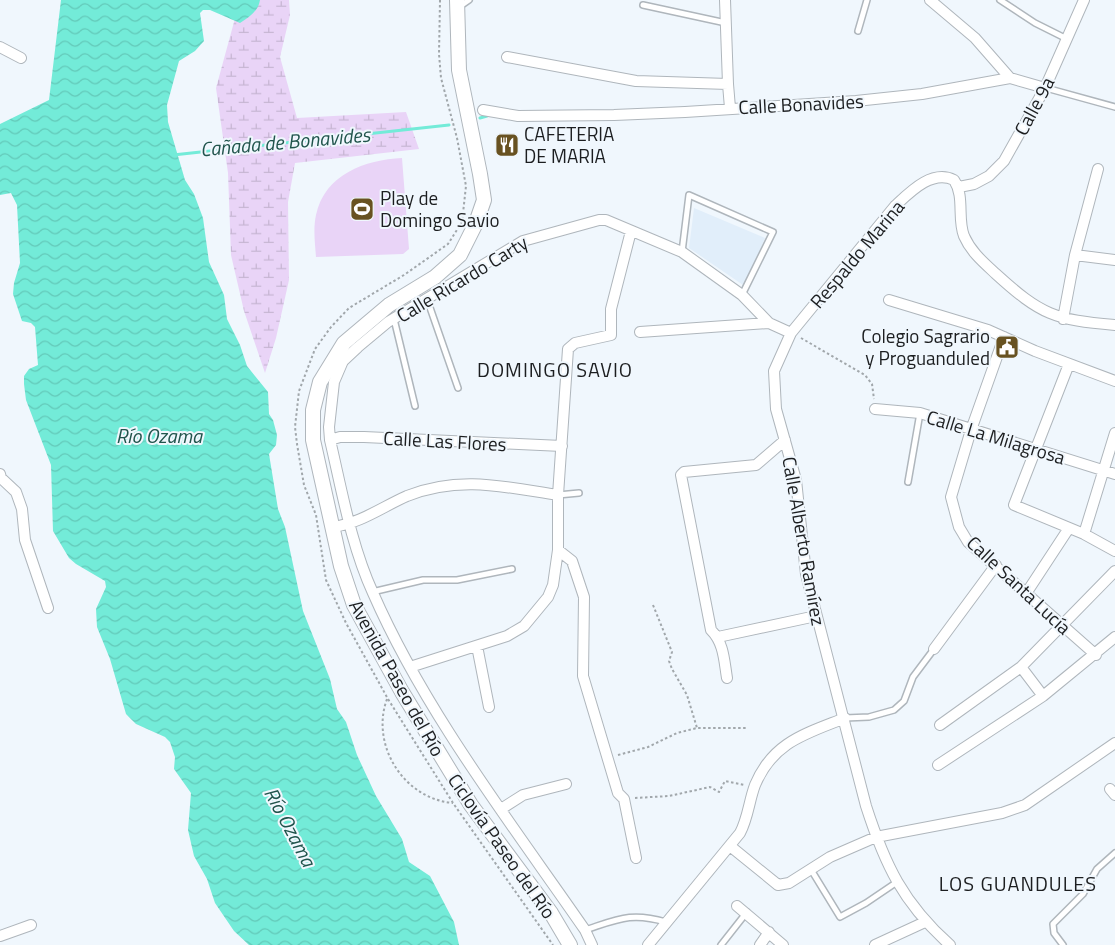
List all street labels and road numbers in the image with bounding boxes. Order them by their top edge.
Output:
street label: Calle 9a [1006,71,1061,140]
street label: Calle Bonavides [738,86,865,121]
street label: Respaldo Marina [802,193,911,314]
street label: Calle Ricardo Carty [390,228,533,329]
street label: Calle La Milagrosa [923,402,1070,472]
street label: Calle Las Flores [383,423,507,458]
street label: Calle Alberto Ramírez [775,454,834,628]
street label: Calle Santa Lucía [961,528,1079,641]
street label: Avenida Paseo del Río [342,594,453,761]
street label: Ciclovía Paseo del Río [441,767,563,924]

